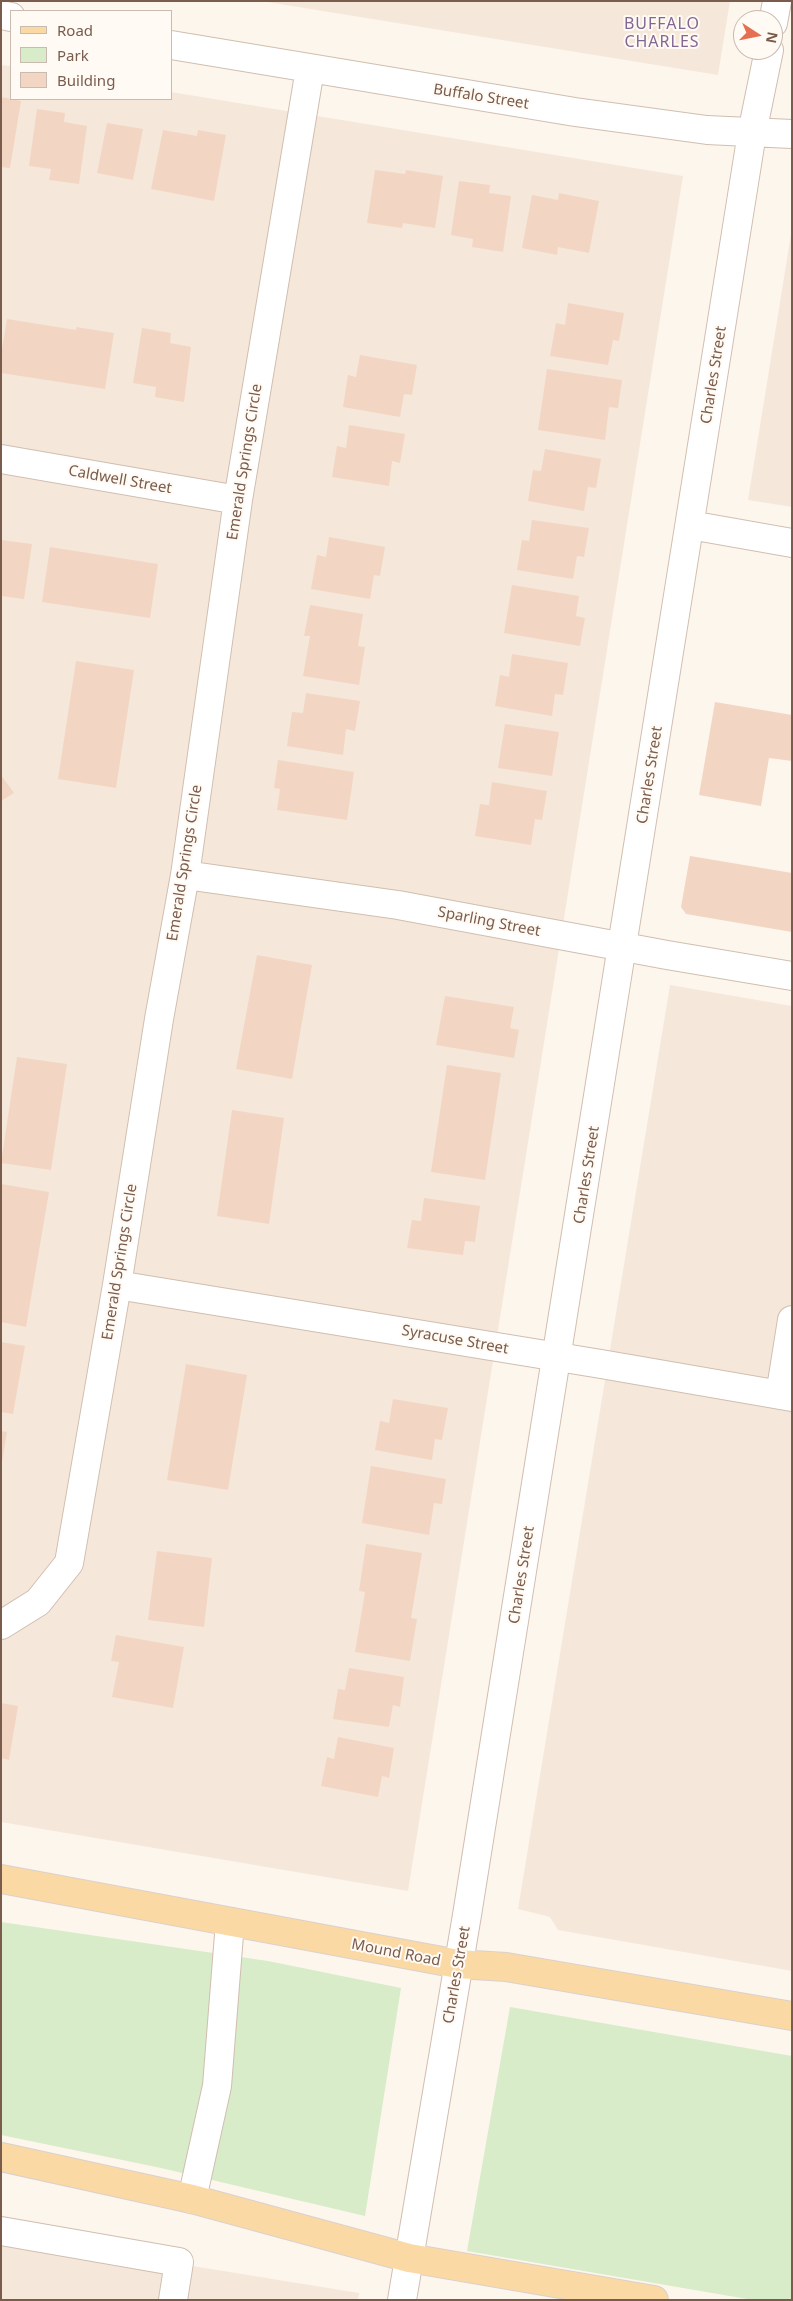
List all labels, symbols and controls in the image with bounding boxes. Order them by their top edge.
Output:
legend [10,10,172,100]
north arrow [733,10,783,60]
district label: BUFFALO CHARLES [623,14,701,52]
text: Road [57,20,93,40]
text: N [762,30,783,45]
text: Park [57,45,89,65]
text: Building [57,70,115,90]
street label: Buffalo Street [432,81,530,113]
street label: Charles Street [697,325,731,425]
street label: Emerald Springs Circle [224,383,266,541]
street label: Caldwell Street [67,462,173,498]
street label: Charles Street [633,725,667,825]
street label: Emerald Springs Circle [164,784,206,942]
street label: Sparling Street [436,903,542,941]
street label: Charles Street [570,1125,604,1225]
street label: Emerald Springs Circle [99,1183,141,1341]
street label: Syracuse Street [400,1322,510,1358]
street label: Charles Street [505,1525,539,1625]
street label: Charles Street [440,1925,474,2025]
street label: Mound Road [350,1936,442,1970]

